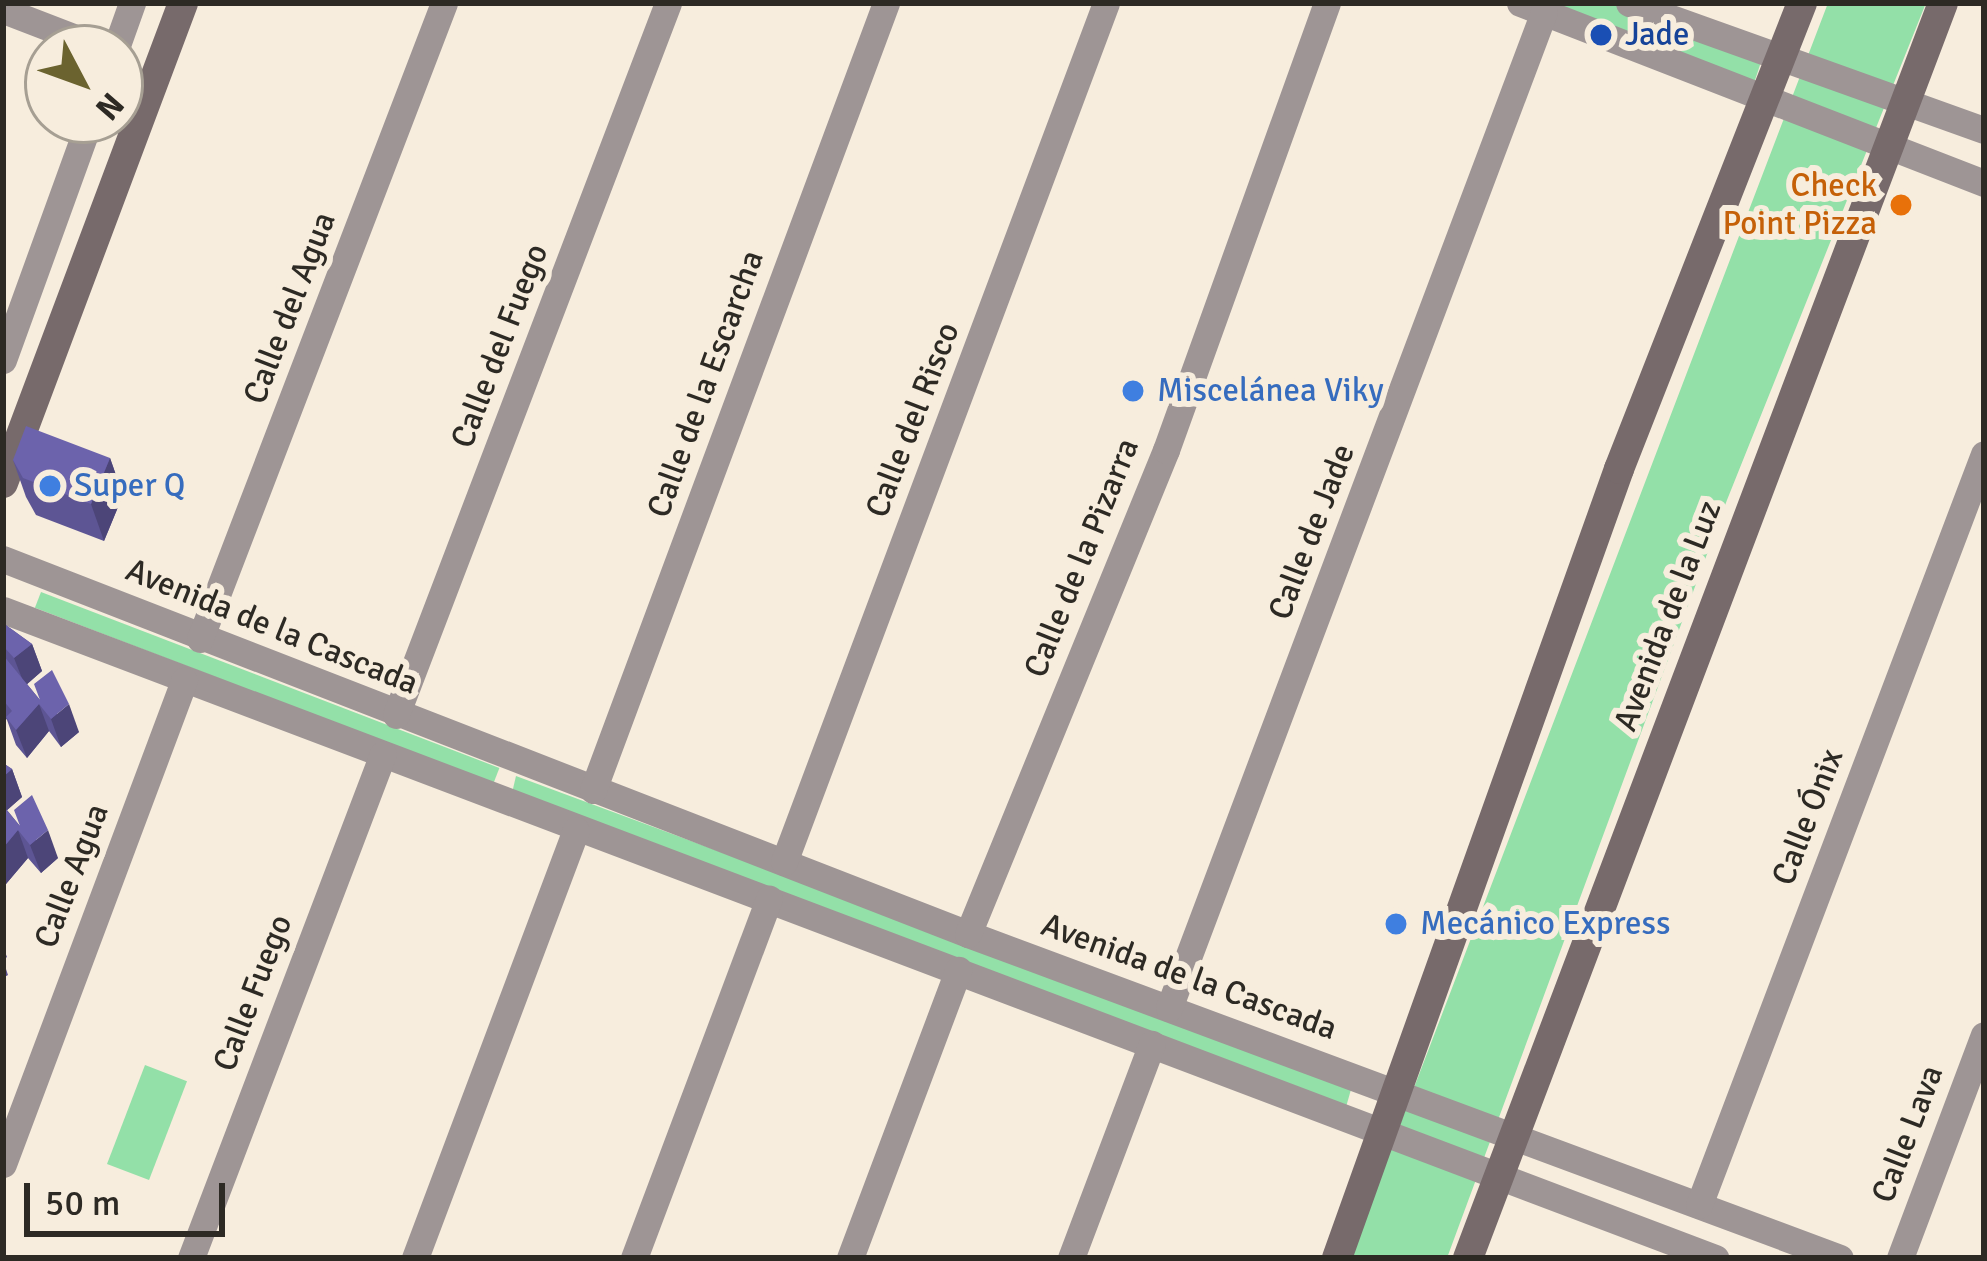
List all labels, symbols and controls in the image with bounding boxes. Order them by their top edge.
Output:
place label: Jade [1625,15,1690,55]
marker: Jade [1588,22,1614,48]
north arrow [24,24,144,144]
text: N [86,84,132,128]
place label: Check Point Pizza [1722,166,1877,244]
marker: Check Point Pizza [1888,192,1914,218]
street label: Calle del Agua [235,207,345,409]
street label: Calle del Fuego [443,238,557,454]
street label: Calle de la Escarcha [639,245,773,523]
street label: Calle del Risco [858,317,968,523]
place label: Miscelánea Viky [1157,371,1384,411]
marker: Miscelánea Viky [1120,378,1146,404]
street label: Calle de la Pizarra [1016,433,1148,683]
street label: Calle de Jade [1260,439,1364,625]
place label: Super Q [74,466,185,506]
marker: Super Q [37,473,63,499]
street label: Avenida de la Luz [1606,495,1730,737]
street label: Avenida de la Cascada [120,550,424,704]
street label: Calle Ónix [1764,743,1852,891]
street label: Calle Agua [26,798,118,954]
place label: Mecánico Express [1420,904,1670,944]
street label: Avenida de la Cascada [1036,905,1342,1049]
street label: Calle Fuego [205,909,301,1077]
marker: Mecánico Express [1383,911,1409,937]
street label: Calle Lava [1864,1060,1952,1208]
scale bar [30,1159,231,1233]
text: 50 m [45,1181,121,1226]

